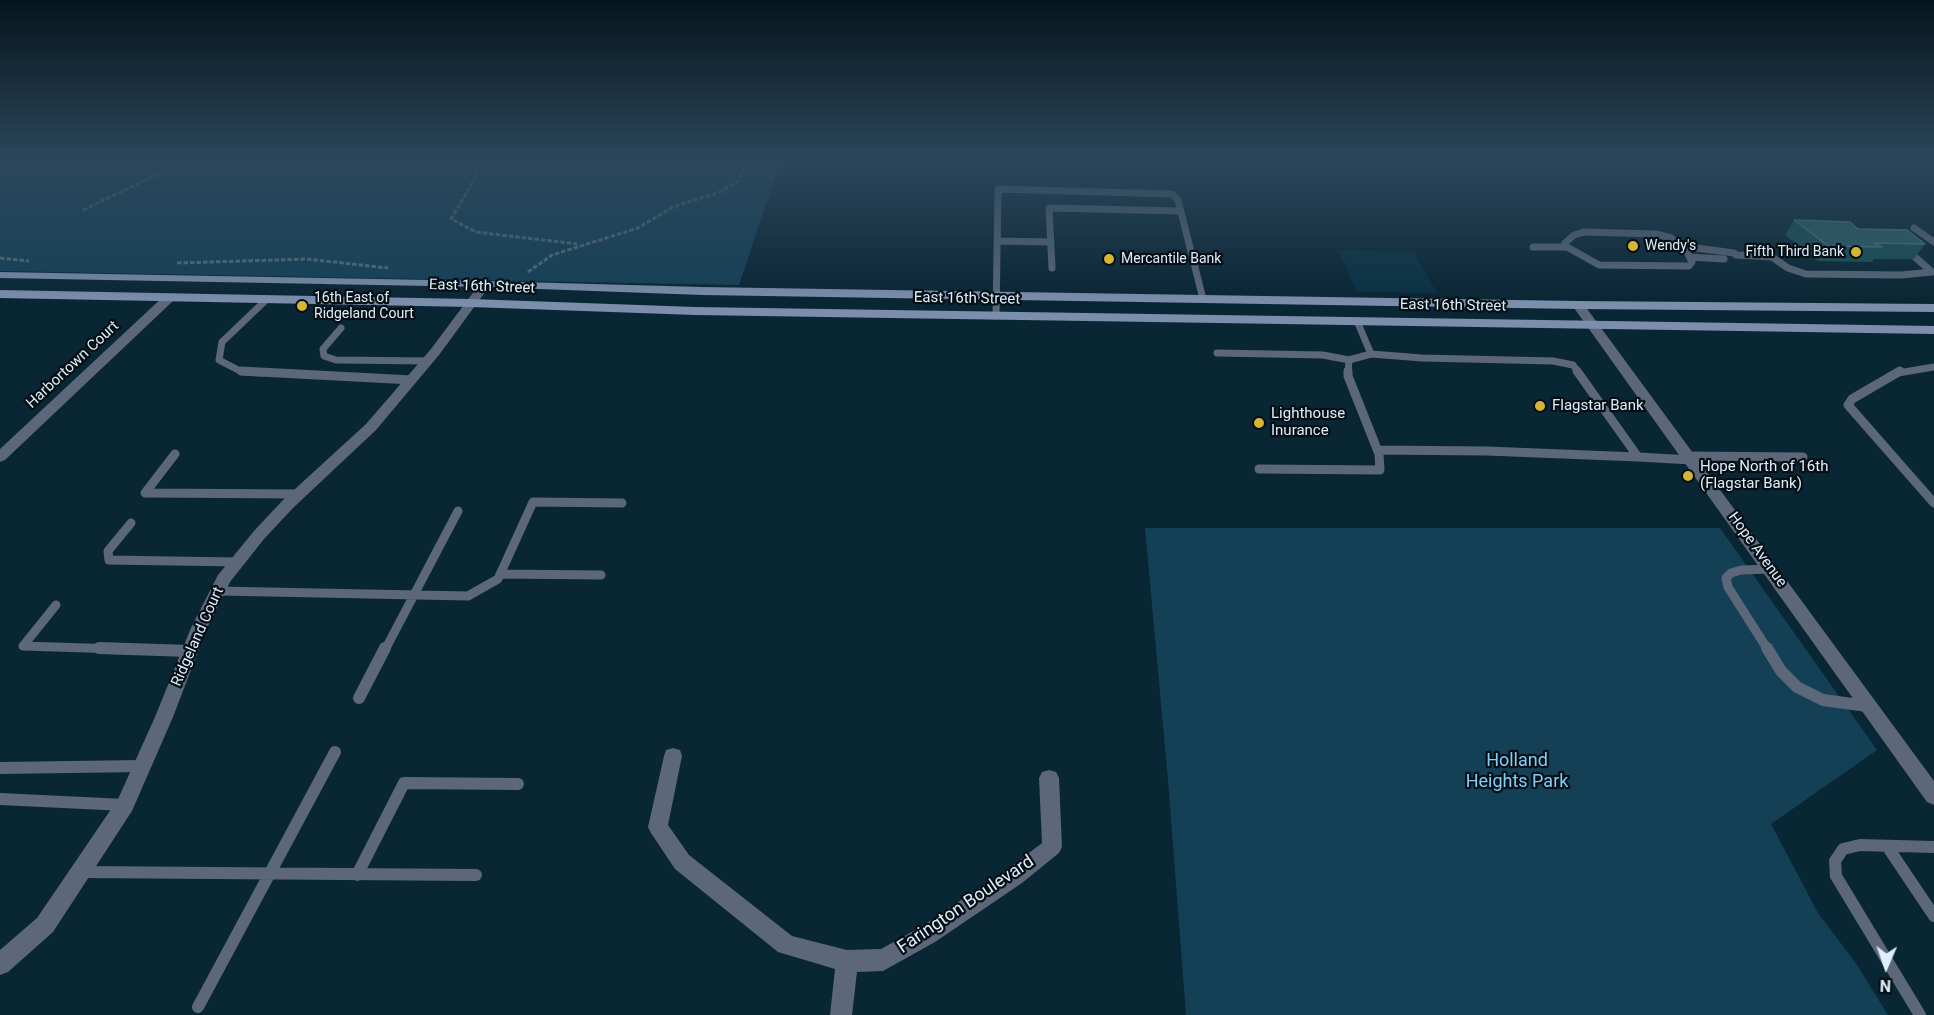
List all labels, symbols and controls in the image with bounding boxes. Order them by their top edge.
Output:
place label: Wendy's [1645,238,1696,254]
marker: Wendy's [1626,239,1640,253]
place label: Fifth Third Bank [1746,244,1844,260]
marker: Fifth Third Bank [1849,245,1863,259]
place label: Mercantile Bank [1121,251,1221,267]
marker: Mercantile Bank [1102,252,1116,266]
street label: East 16th Street [429,276,535,298]
street label: East 16th Street [914,289,1020,309]
place label: 16th East of Ridgeland Court [314,290,414,322]
street label: East 16th Street [1400,296,1506,316]
marker: 16th East of Ridgeland Court [295,299,309,313]
street label: Harbortown Court [23,318,123,412]
place label: Flagstar Bank [1552,397,1644,415]
marker: Flagstar Bank [1533,399,1547,413]
place label: Lighthouse Inurance [1271,405,1345,440]
marker: Lighthouse Inurance [1252,416,1266,430]
place label: Hope North of 16th (Flagstar Bank) [1700,458,1828,493]
marker: Hope North of 16th (Flagstar Bank) [1681,469,1695,483]
street label: Hope Avenue [1724,509,1790,591]
street label: Ridgeland Court [168,584,228,690]
park label: Holland Heights Park [1466,750,1568,792]
street label: Farington Boulevard [894,851,1038,959]
north arrow [1856,937,1916,997]
text: N [1879,976,1891,995]

